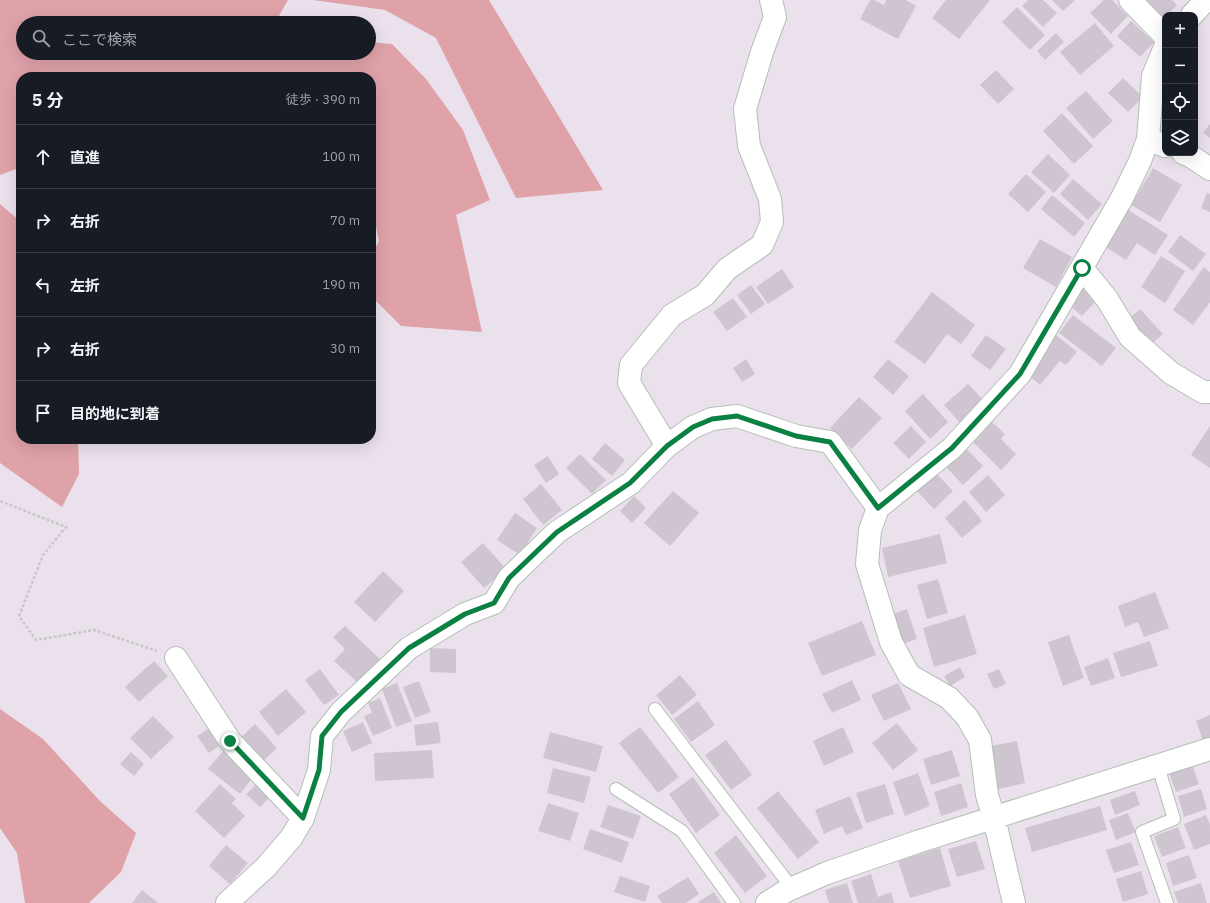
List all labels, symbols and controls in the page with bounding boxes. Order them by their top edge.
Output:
map controls [1162,12,1198,156]
button: + [1162,12,1198,48]
search box [16,16,376,60]
icon: search [30,27,52,49]
text: ここで検索 [62,30,137,49]
button: − [1162,48,1198,84]
button: locate [1162,84,1198,120]
text: 5 分 [32,89,63,111]
text: 徒歩 · 390 m [286,91,360,108]
button: layers [1162,120,1198,156]
icon: ahead [32,146,54,168]
text: 直進 [70,148,100,167]
text: 100 m [322,148,360,165]
icon: right [32,210,54,232]
text: 右折 [70,212,100,231]
text: 70 m [330,212,360,229]
route start [1073,259,1091,277]
icon: left [32,274,54,296]
text: 左折 [70,276,100,295]
text: 190 m [322,276,360,293]
icon: right [32,338,54,360]
text: 右折 [70,340,100,359]
text: 30 m [330,340,360,357]
icon: arrive [32,402,54,424]
text: 目的地に到着 [70,404,160,423]
route end [221,732,239,750]

